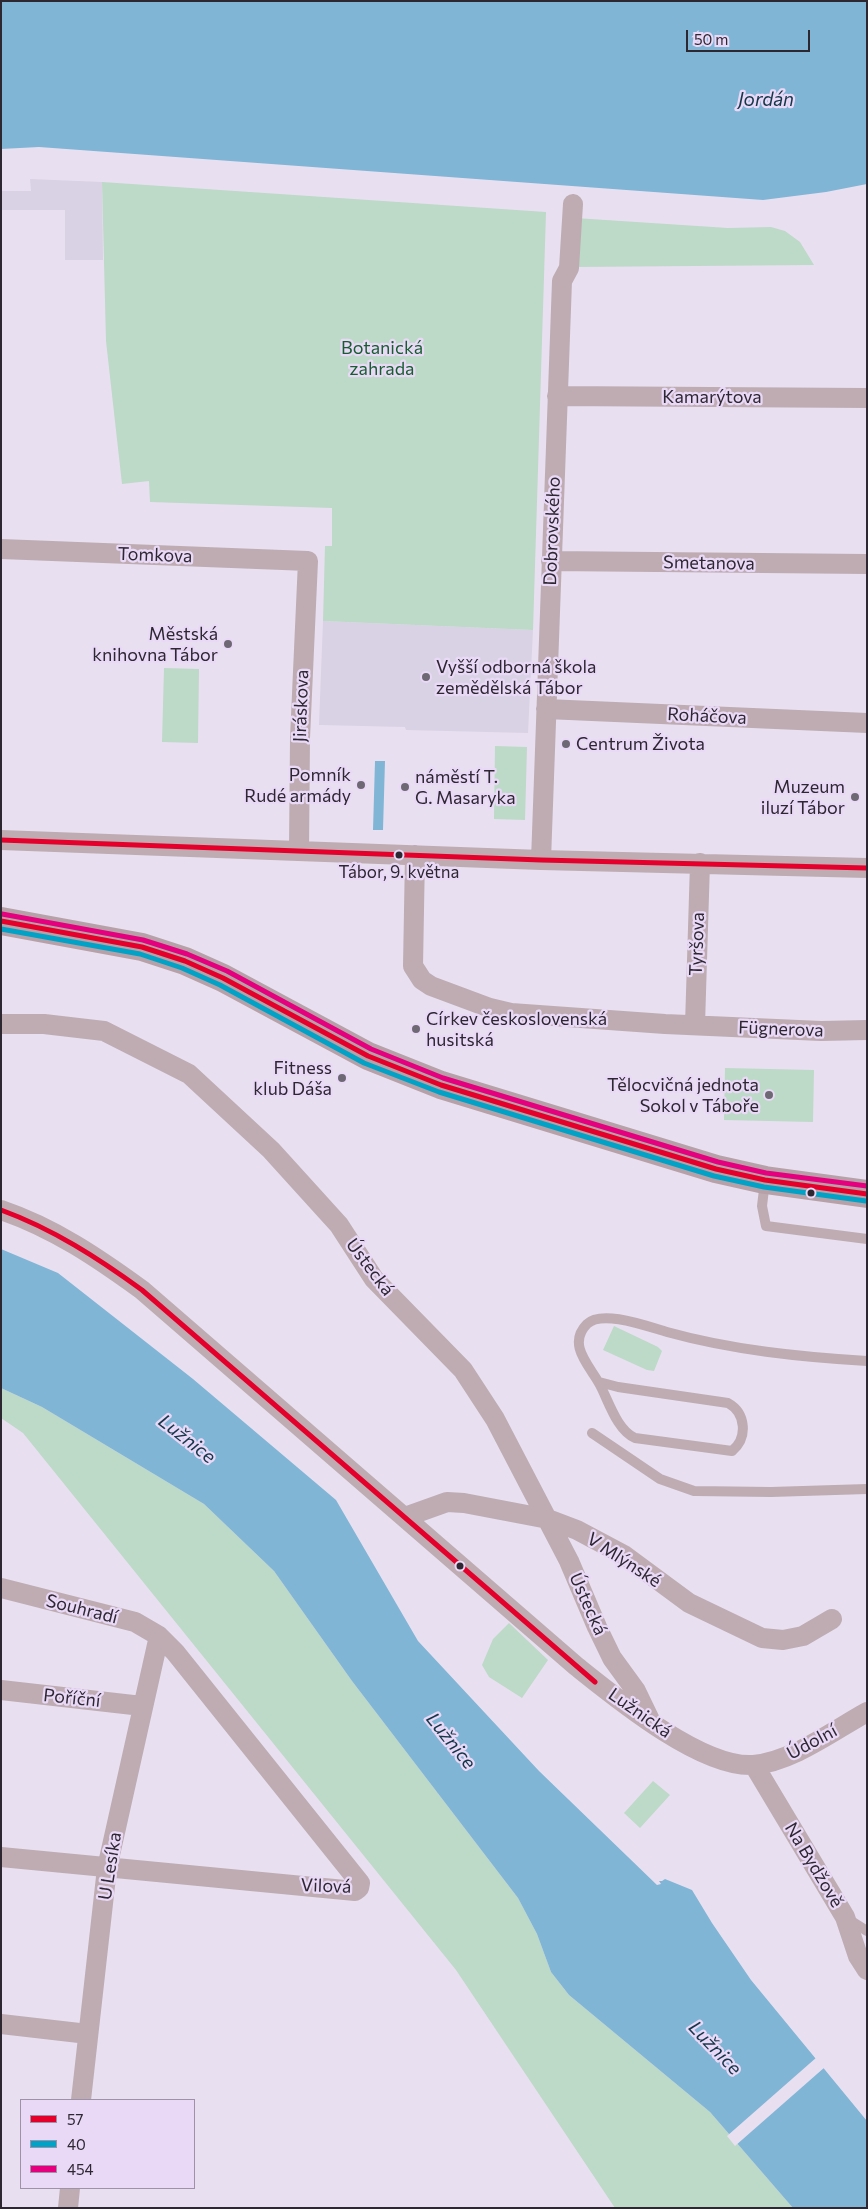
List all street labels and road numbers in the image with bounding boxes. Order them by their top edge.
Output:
street label: Kamarýtova [662,386,762,408]
street label: Dobrovského [539,476,565,586]
street label: Tomkova [117,543,193,567]
street label: Smetanova [663,551,755,575]
street label: Jiráskova [289,669,313,743]
street label: Roháčova [667,703,747,729]
street label: Tyršova [685,912,709,976]
street label: Fügnerova [738,1017,824,1041]
street label: Ústecká [342,1234,398,1300]
street label: V Mlýnské [583,1528,665,1592]
street label: Ústecká [565,1569,611,1639]
street label: Souhradí [44,1590,120,1628]
street label: Lužnická [604,1683,676,1743]
street label: Poříční [42,1684,102,1712]
street label: Údolní [783,1720,841,1764]
street label: Na Bydžově [780,1819,848,1911]
street label: U Lesíka [94,1831,126,1901]
street label: Vilová [300,1874,352,1898]

